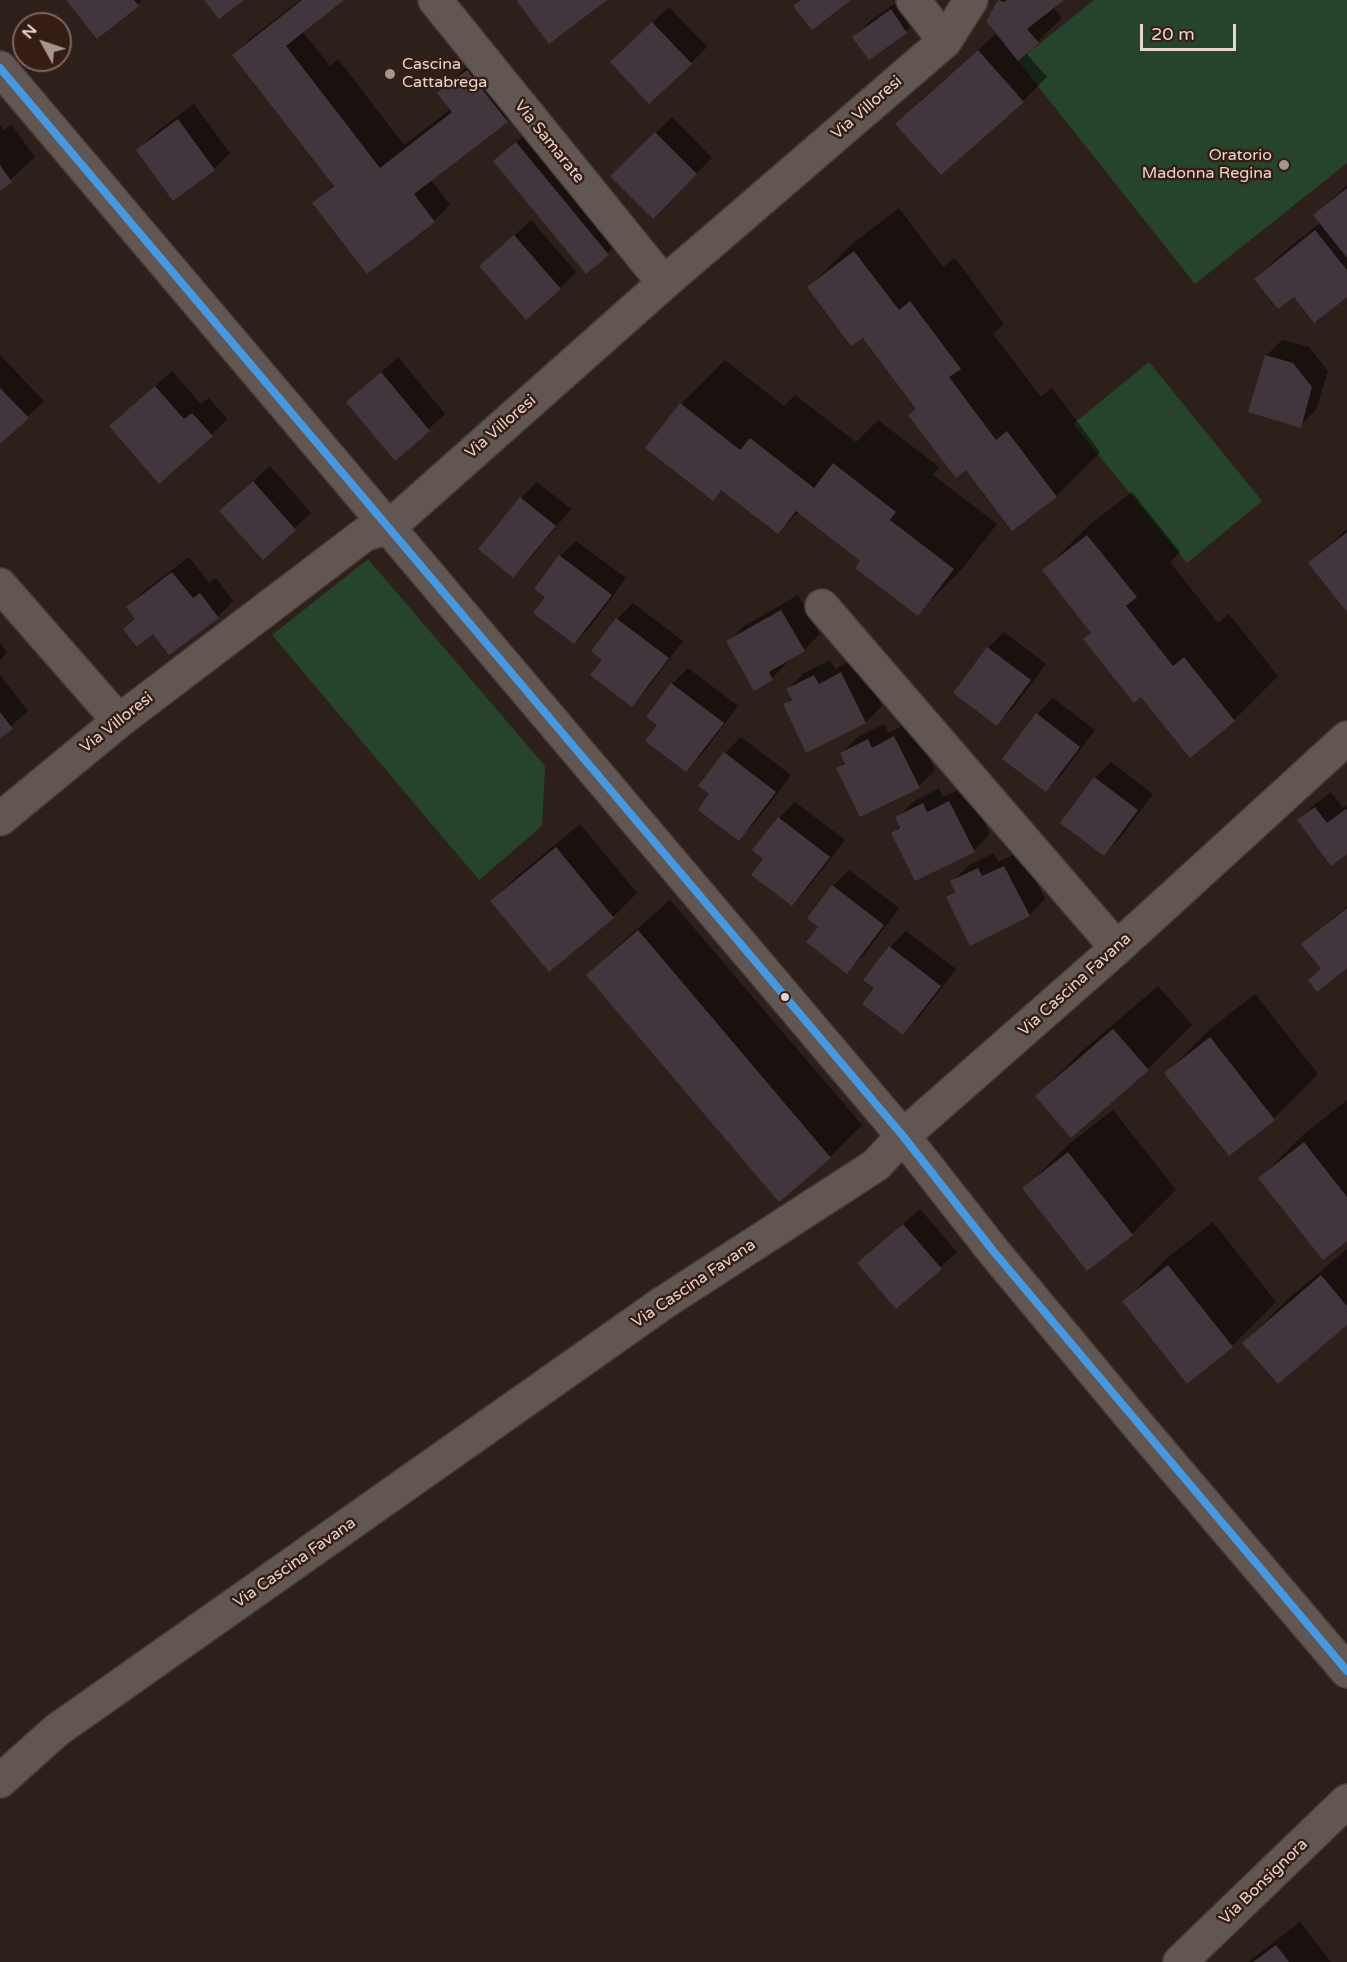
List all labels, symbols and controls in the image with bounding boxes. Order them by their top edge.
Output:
north arrow [12,12,72,72]
scale bar [1143,12,1239,50]
text: N [18,20,42,43]
text: 20 m [1151,23,1195,45]
place label: Cascina Cattabrega [402,55,487,93]
marker: Cascina Cattabrega [383,67,397,81]
street label: Via Villoresi [828,72,906,144]
street label: Via Samarate [510,97,588,187]
place label: Oratorio Madonna Regina [1142,146,1272,184]
marker: Oratorio Madonna Regina [1277,158,1291,172]
street label: Via Villoresi [462,391,540,463]
street label: Via Villoresi [77,689,157,757]
street label: Via Cascina Favana [1015,929,1135,1041]
unlabelled marker [779,991,791,1003]
street label: Via Cascina Favana [629,1236,759,1332]
street label: Via Cascina Favana [230,1514,360,1612]
street label: Via Bonsignora [1216,1835,1312,1929]

